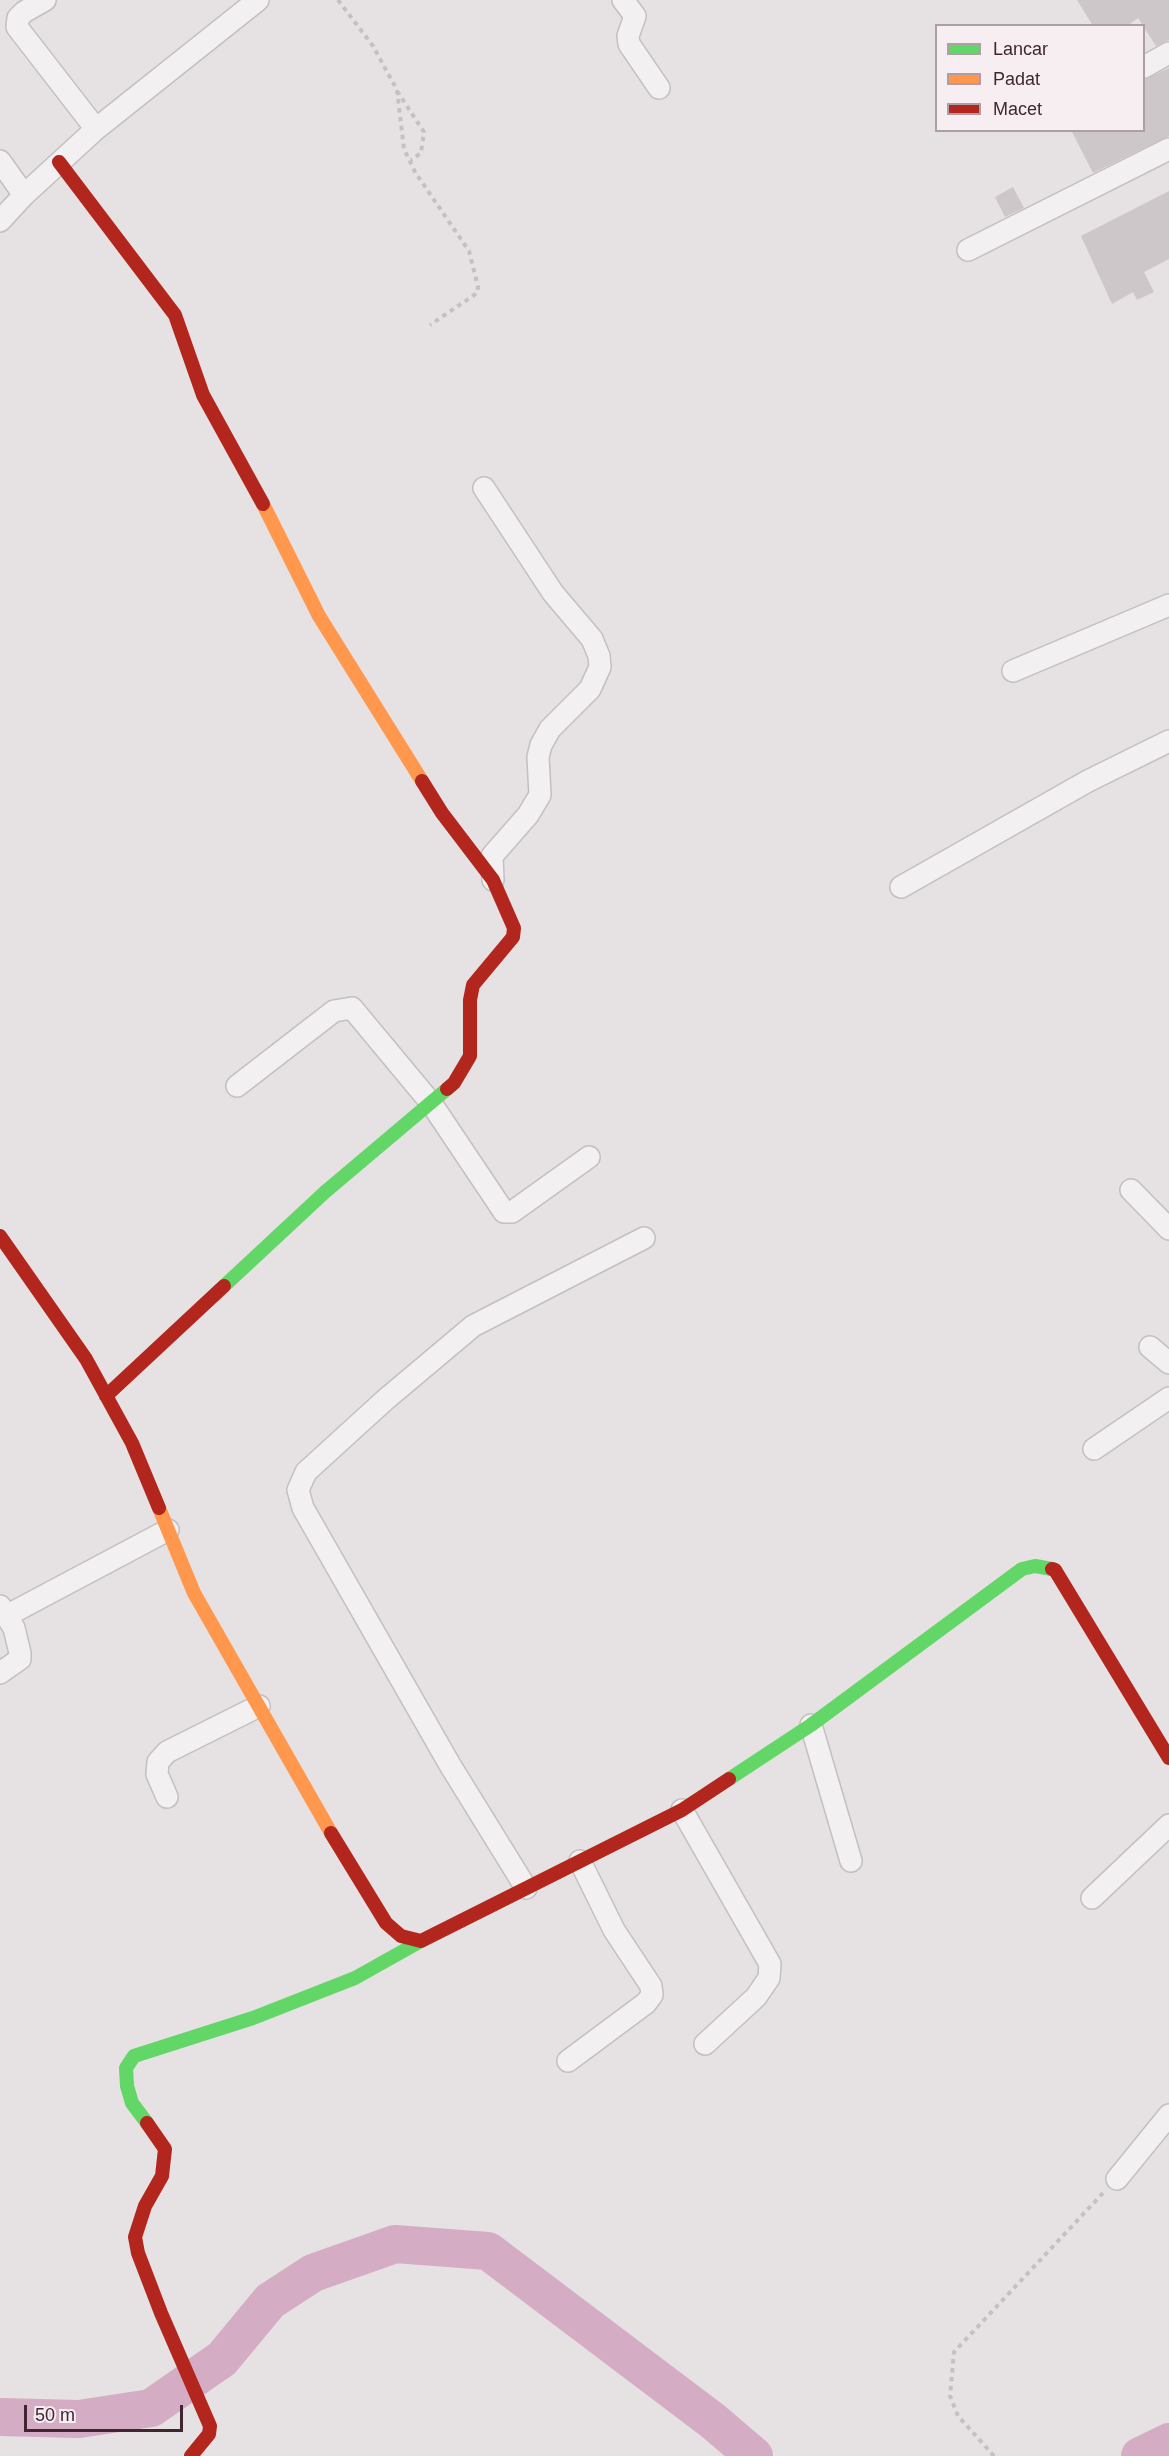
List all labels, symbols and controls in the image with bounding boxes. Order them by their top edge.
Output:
legend [935,24,1145,132]
text: Lancar [993,39,1048,59]
text: Padat [993,69,1040,89]
text: Macet [993,99,1042,119]
scale bar [27,2393,186,2431]
text: 50 m [35,2405,75,2425]

